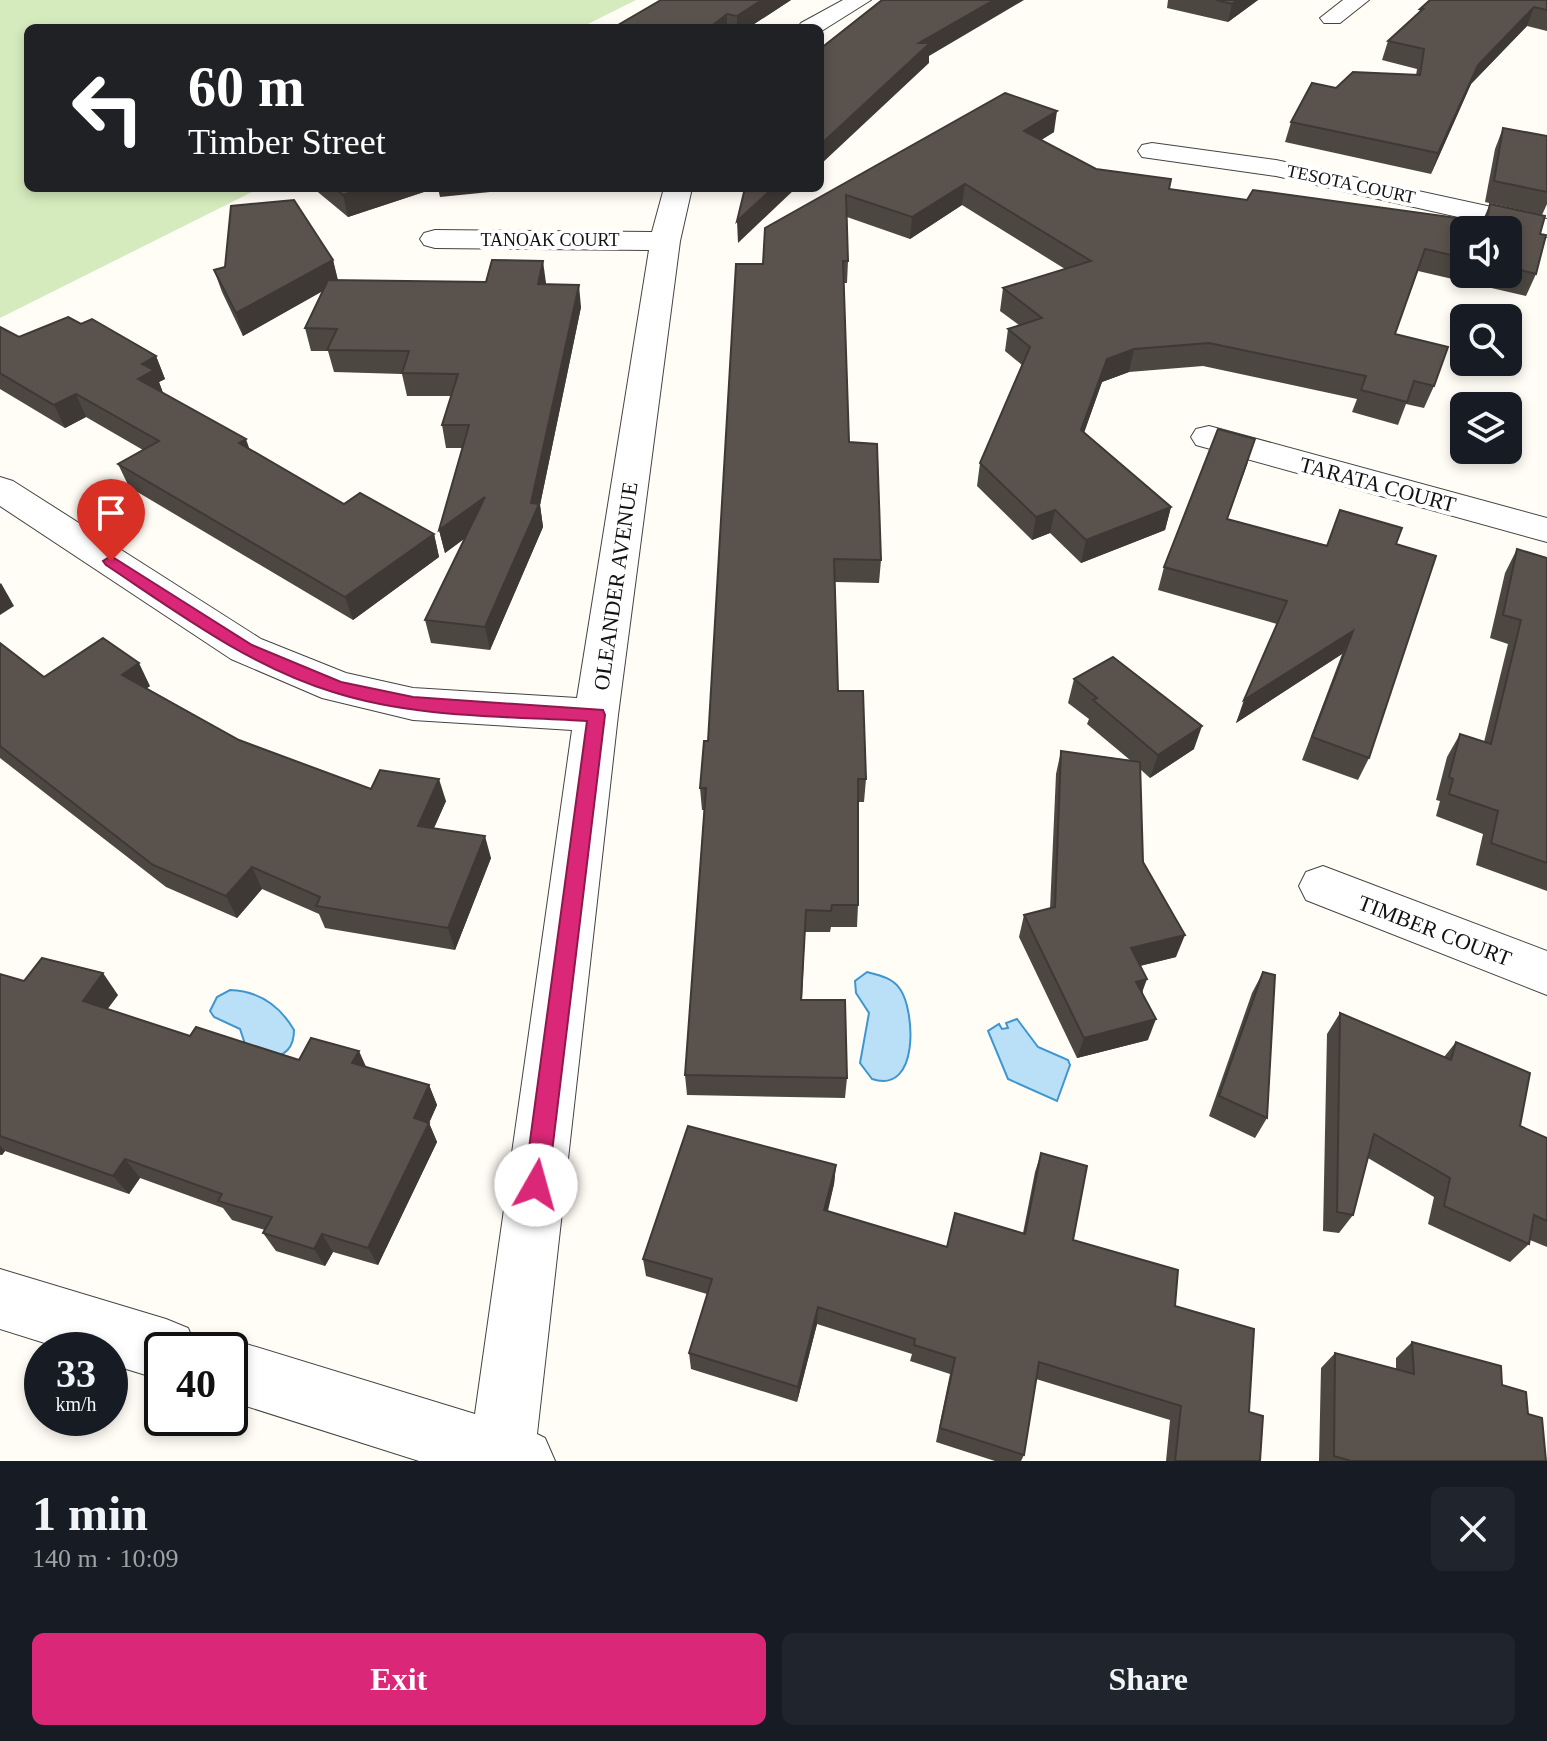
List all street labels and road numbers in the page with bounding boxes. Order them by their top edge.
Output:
street label: TESOTA COURT [1285,161,1417,207]
street label: TANOAK COURT [481,230,619,250]
street label: TARATA COURT [1297,452,1459,518]
street label: OLEANDER AVENUE [588,480,643,692]
street label: TIMBER COURT [1355,890,1515,971]

